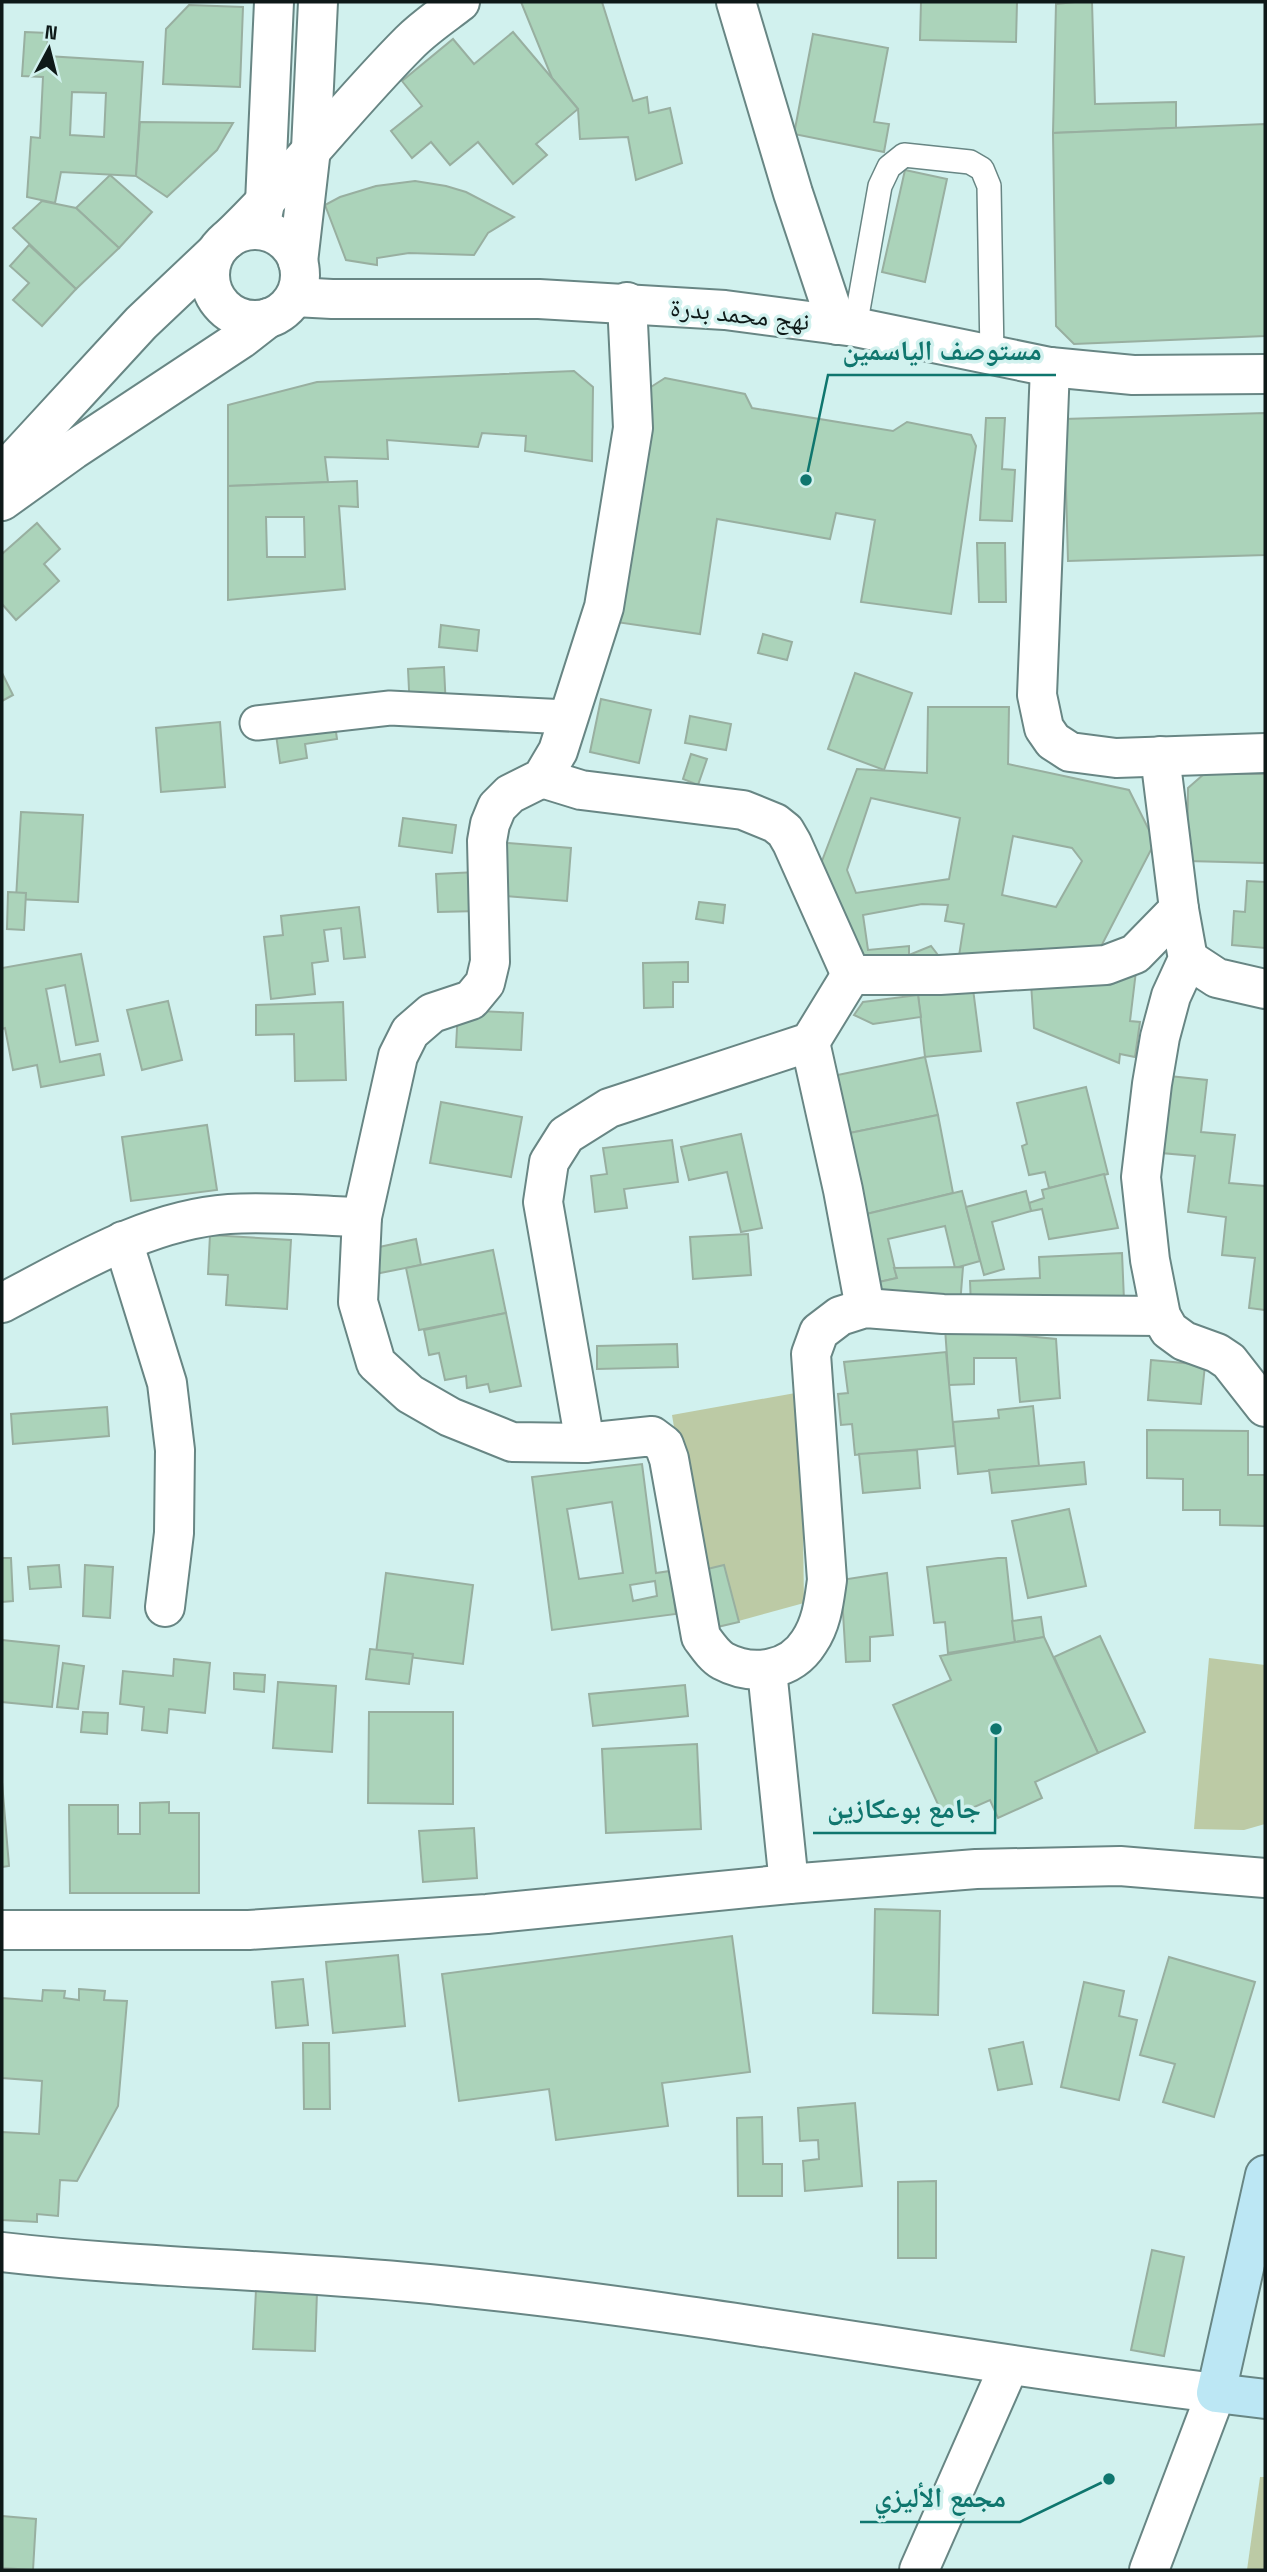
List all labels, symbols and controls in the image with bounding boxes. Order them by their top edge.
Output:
north arrow [14,14,84,84]
text: N [43,19,59,46]
street label: نهج محمد بدرة [669,290,811,338]
callout: مستوصف الياسمين [828,326,1056,375]
text: مستوصف الياسمين [842,332,1042,368]
callout: جامع بوعكازين [813,1784,995,1833]
text: جامع بوعكازين [827,1790,981,1827]
callout: مجمع الأليزي [860,2473,1020,2522]
text: مجمع الأليزي [874,2479,1006,2520]

